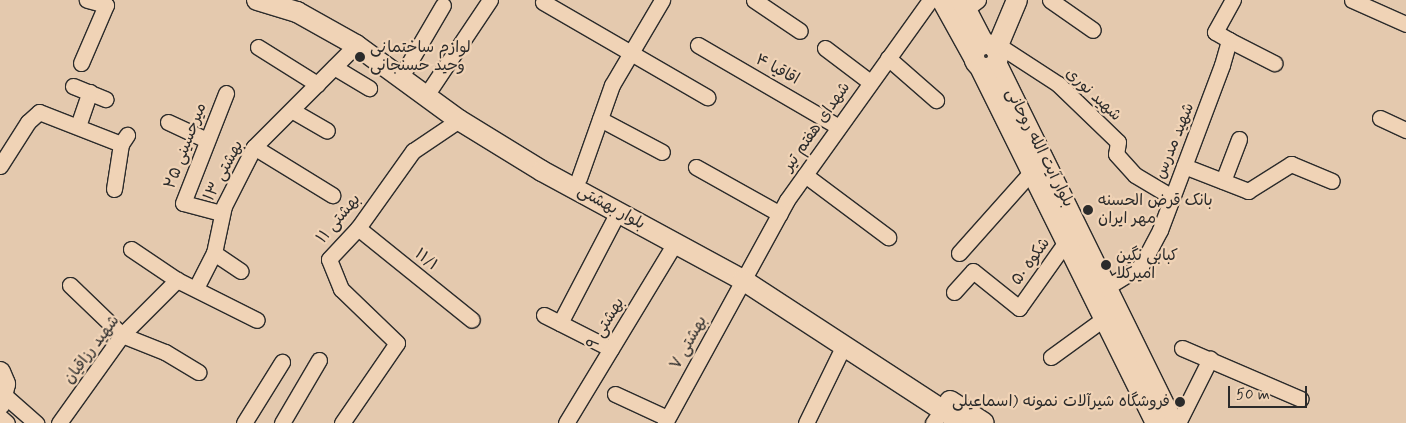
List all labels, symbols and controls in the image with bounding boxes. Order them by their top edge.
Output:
place label: لوازم ساختمانی وحید حسنجانی [370,38,471,76]
street label: اقاقیا ۴ [752,50,802,90]
marker: لوازم ساختمانی وحید حسنجانی [354,51,366,63]
street label: شهید نوری [1061,64,1125,126]
street label: شهدای هفتم تیر [779,79,855,175]
street label: بلوار آیت الله روحانی [1001,85,1077,211]
street label: میرحسینی ۲۵ [161,100,211,192]
street label: شهید مدرس [1151,100,1199,182]
street label: بهشتی ۱۳ [200,137,248,205]
street label: بلوار بهشتی [574,182,648,234]
street label: بهشتی ۱۱ [313,190,365,248]
place label: بانک قرض الحسنه مهر ایران [1098,191,1213,229]
marker: بانک قرض الحسنه مهر ایران [1082,204,1094,216]
street label: شکوه ۵۰ [1007,234,1055,290]
street label: ۱۱/۱ [410,245,442,275]
place label: کبابی نگین امیرکلا [1116,246,1178,284]
marker: کبابی نگین امیرکلا [1100,259,1112,271]
street label: بهشتی ۹ [583,294,629,354]
street label: شهید رزاقیان [60,312,124,388]
street label: بهشتی ۷ [666,313,712,373]
scale bar [1231,376,1310,408]
text: 50 m [1236,385,1270,405]
place label: فروشگاه شیرآلات نمونه (اسماعیلی [952,392,1170,412]
marker: فروشگاه شیرآلات نمونه (اسماعیلی [1174,396,1186,408]

